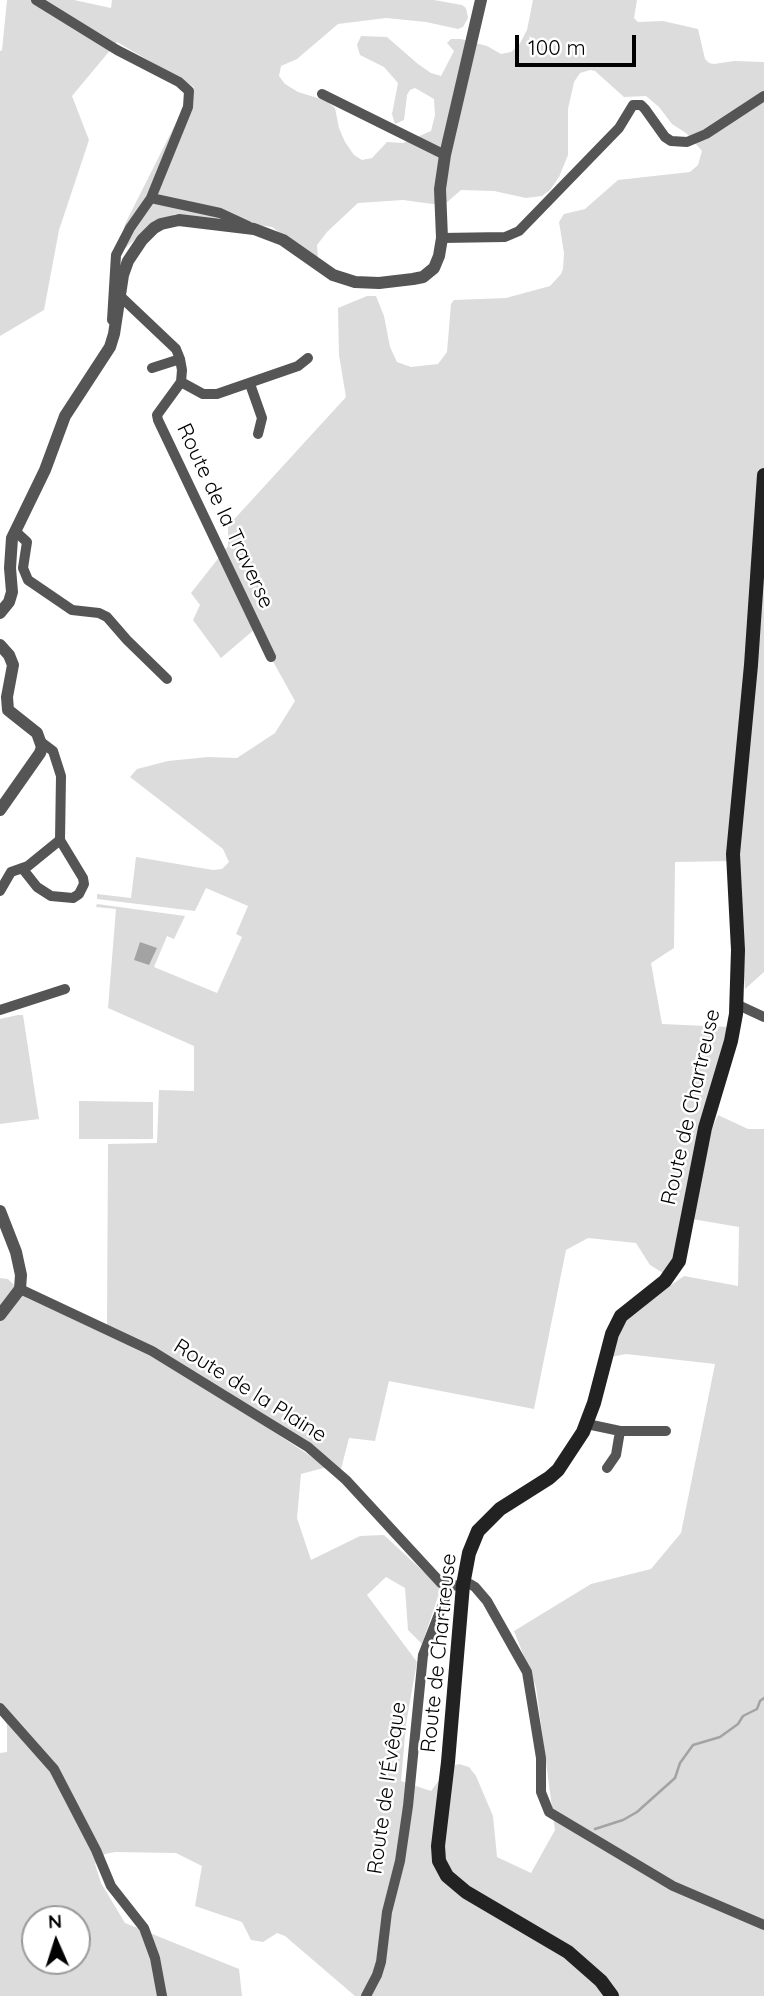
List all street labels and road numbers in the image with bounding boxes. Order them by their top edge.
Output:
street label: Route de la Traverse [171,419,279,613]
street label: Route de Chartreuse [656,1007,726,1207]
street label: Route de la Plaine [169,1334,331,1448]
street label: Route de Chartreuse [416,1552,462,1754]
street label: Route de l'Évêque [362,1700,412,1876]

